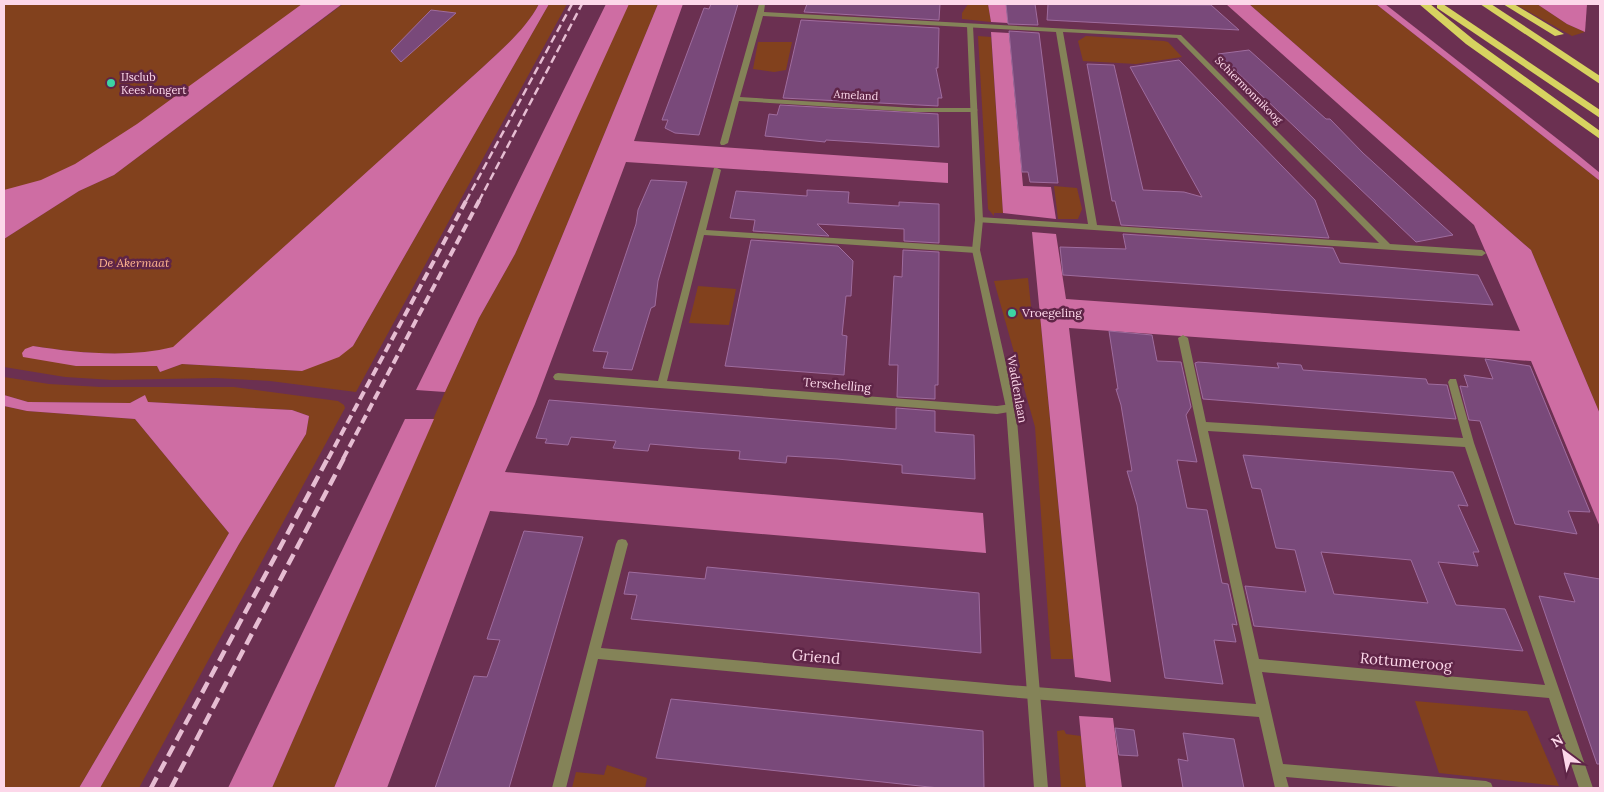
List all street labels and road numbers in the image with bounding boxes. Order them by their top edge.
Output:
street label: Schiermonnikoog [1212,53,1286,127]
street label: Ameland [832,87,879,103]
street label: Waddenlaan [1004,354,1031,424]
street label: Terschelling [802,374,872,395]
street label: Griend [791,645,841,668]
street label: Rottumeroog [1359,648,1454,675]

